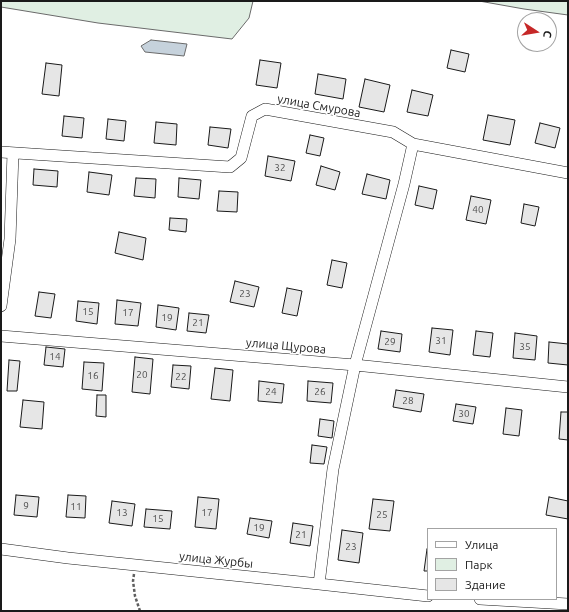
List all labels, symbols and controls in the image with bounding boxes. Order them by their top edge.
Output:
north arrow [517,12,557,52]
text: С [541,30,554,39]
street label: улица Смурова [276,92,362,120]
house number: 32 [274,162,286,174]
house number: 40 [472,204,484,216]
house number: 23 [239,288,251,300]
house number: 15 [82,306,94,318]
house number: 17 [122,307,134,319]
house number: 19 [161,312,173,324]
house number: 21 [192,317,204,329]
street label: улица Щурова [245,335,327,357]
house number: 31 [435,335,447,347]
house number: 29 [384,336,396,348]
house number: 35 [519,341,531,353]
house number: 14 [49,351,61,363]
house number: 20 [136,369,148,381]
house number: 16 [87,370,99,382]
house number: 22 [175,371,187,383]
house number: 24 [265,386,277,398]
house number: 26 [314,386,326,398]
house number: 28 [402,395,414,407]
house number: 30 [458,408,470,420]
house number: 9 [23,500,29,512]
house number: 11 [70,501,82,513]
house number: 13 [116,507,128,519]
house number: 17 [201,507,213,519]
house number: 25 [376,509,388,521]
house number: 15 [152,513,164,525]
house number: 19 [253,522,265,534]
legend [427,528,557,600]
house number: 21 [295,529,307,541]
text: Улица [465,538,498,551]
house number: 23 [345,541,357,553]
street label: улица Журбы [178,549,254,571]
text: Парк [465,558,493,571]
text: Здание [465,578,506,591]

